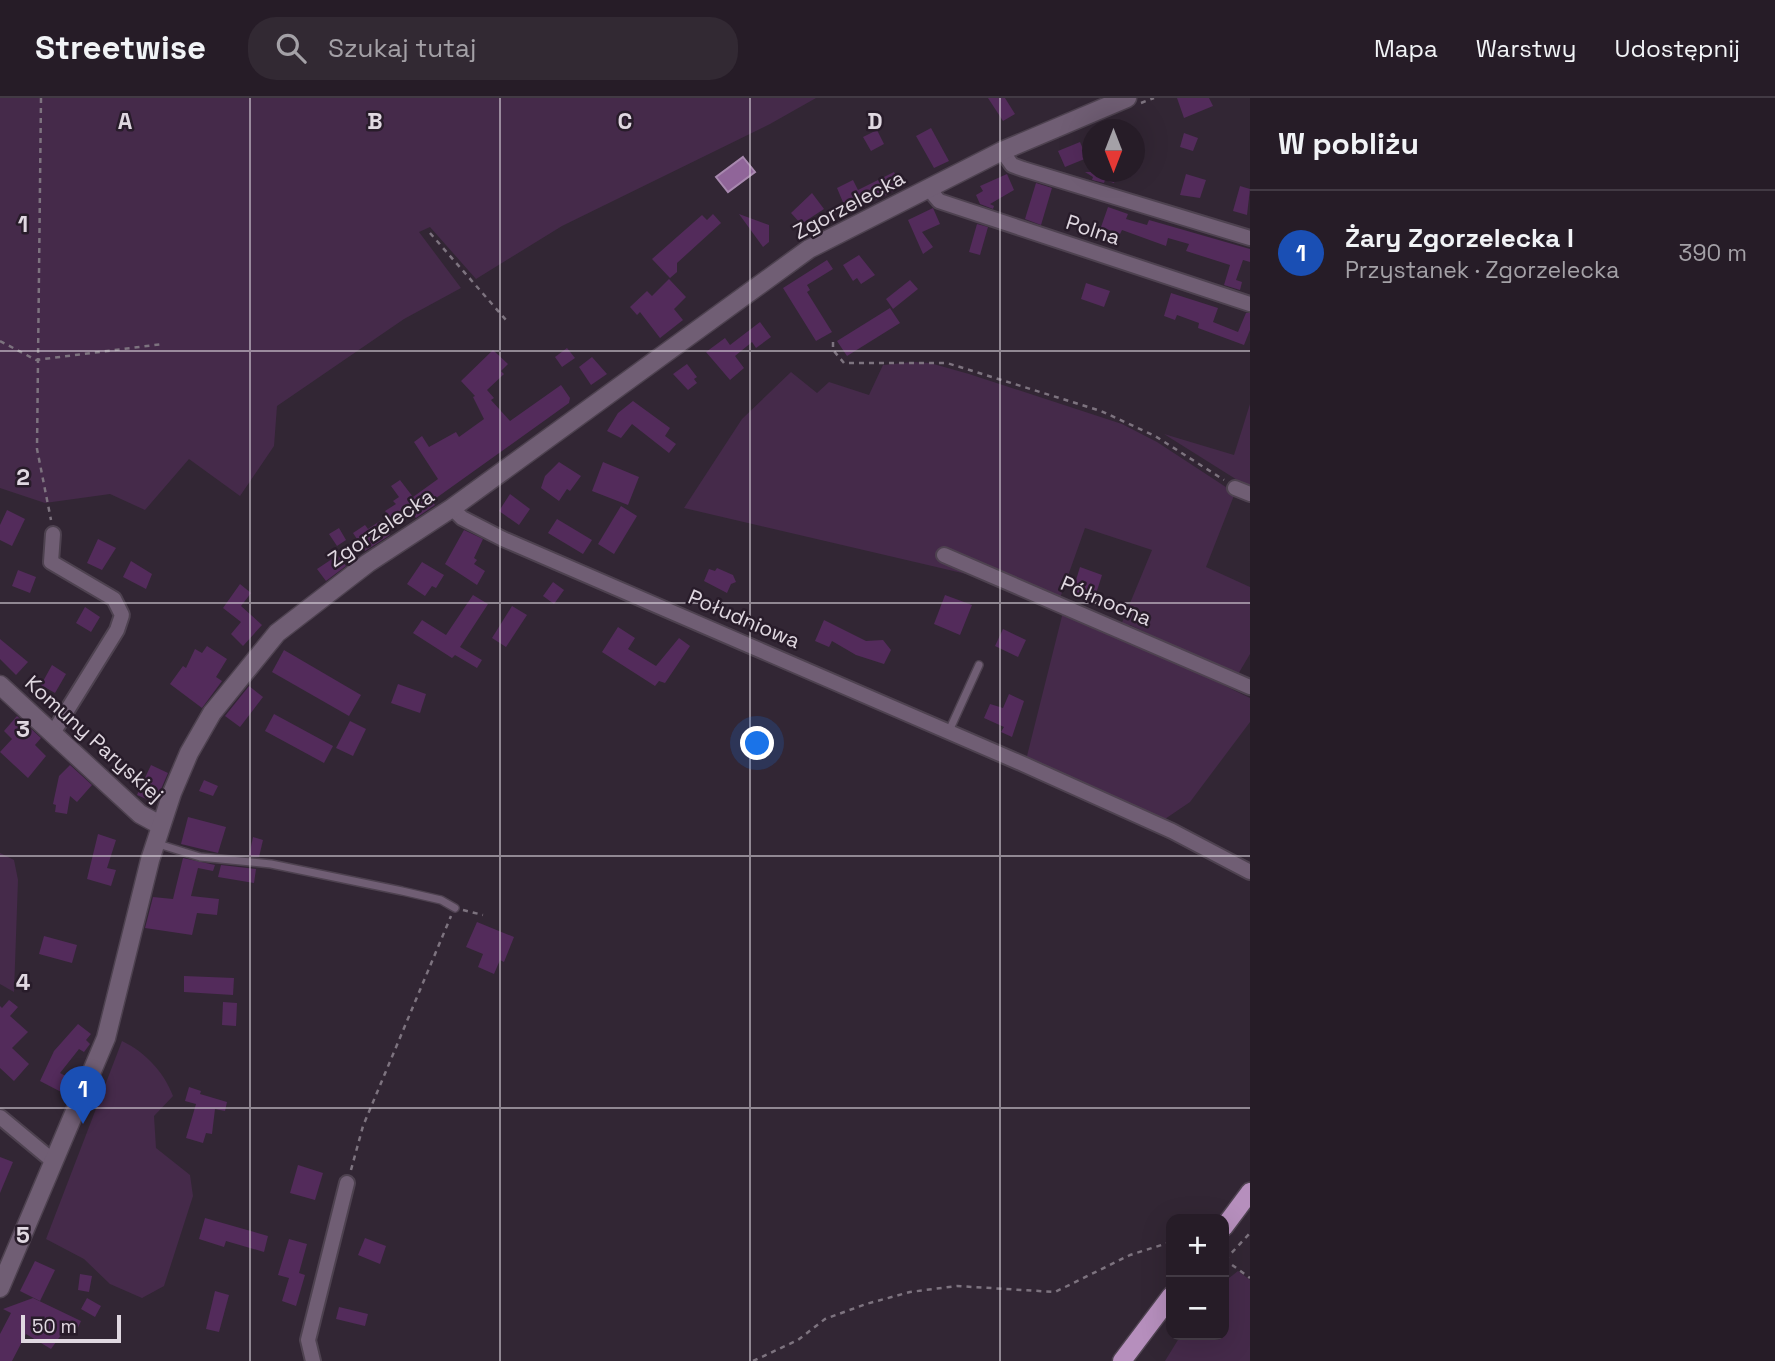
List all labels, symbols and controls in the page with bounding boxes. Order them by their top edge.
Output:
search box [248,17,738,80]
text: Streetwise [35,27,206,69]
icon: search [272,29,310,67]
text: Szukaj tutaj [328,31,476,65]
text: Mapa [1374,33,1438,64]
text: Warstwy [1476,33,1577,64]
text: Udostępnij [1615,33,1740,64]
text: A [118,106,133,136]
text: B [367,106,383,136]
text: C [618,106,632,136]
text: D [867,106,883,136]
north arrow [1082,119,1145,182]
text: W pobliżu [1278,124,1419,163]
street label: Zgorzelecka [788,164,909,245]
street label: Polna [1063,208,1124,251]
text: 1 [18,209,28,239]
text: Żary Zgorzelecka I [1345,221,1574,255]
text: 1 [1296,238,1306,268]
text: 390 m [1679,238,1747,268]
text: Przystanek · Zgorzelecka [1345,255,1619,285]
text: 2 [16,462,30,492]
street label: Zgorzelecka [322,482,439,573]
street label: Północna [1057,569,1156,632]
street label: Południowa [684,583,804,654]
street label: Komuny Paryskiej [19,669,169,808]
text: 3 [16,714,30,744]
your location [740,726,774,760]
text: 4 [16,967,31,997]
pin: 1 [60,1066,106,1124]
map controls [1166,1214,1229,1340]
button: + [1166,1214,1229,1277]
text: 5 [16,1220,30,1250]
button: − [1166,1277,1229,1340]
scale bar [21,1312,121,1344]
text: 50 m [32,1314,77,1339]

